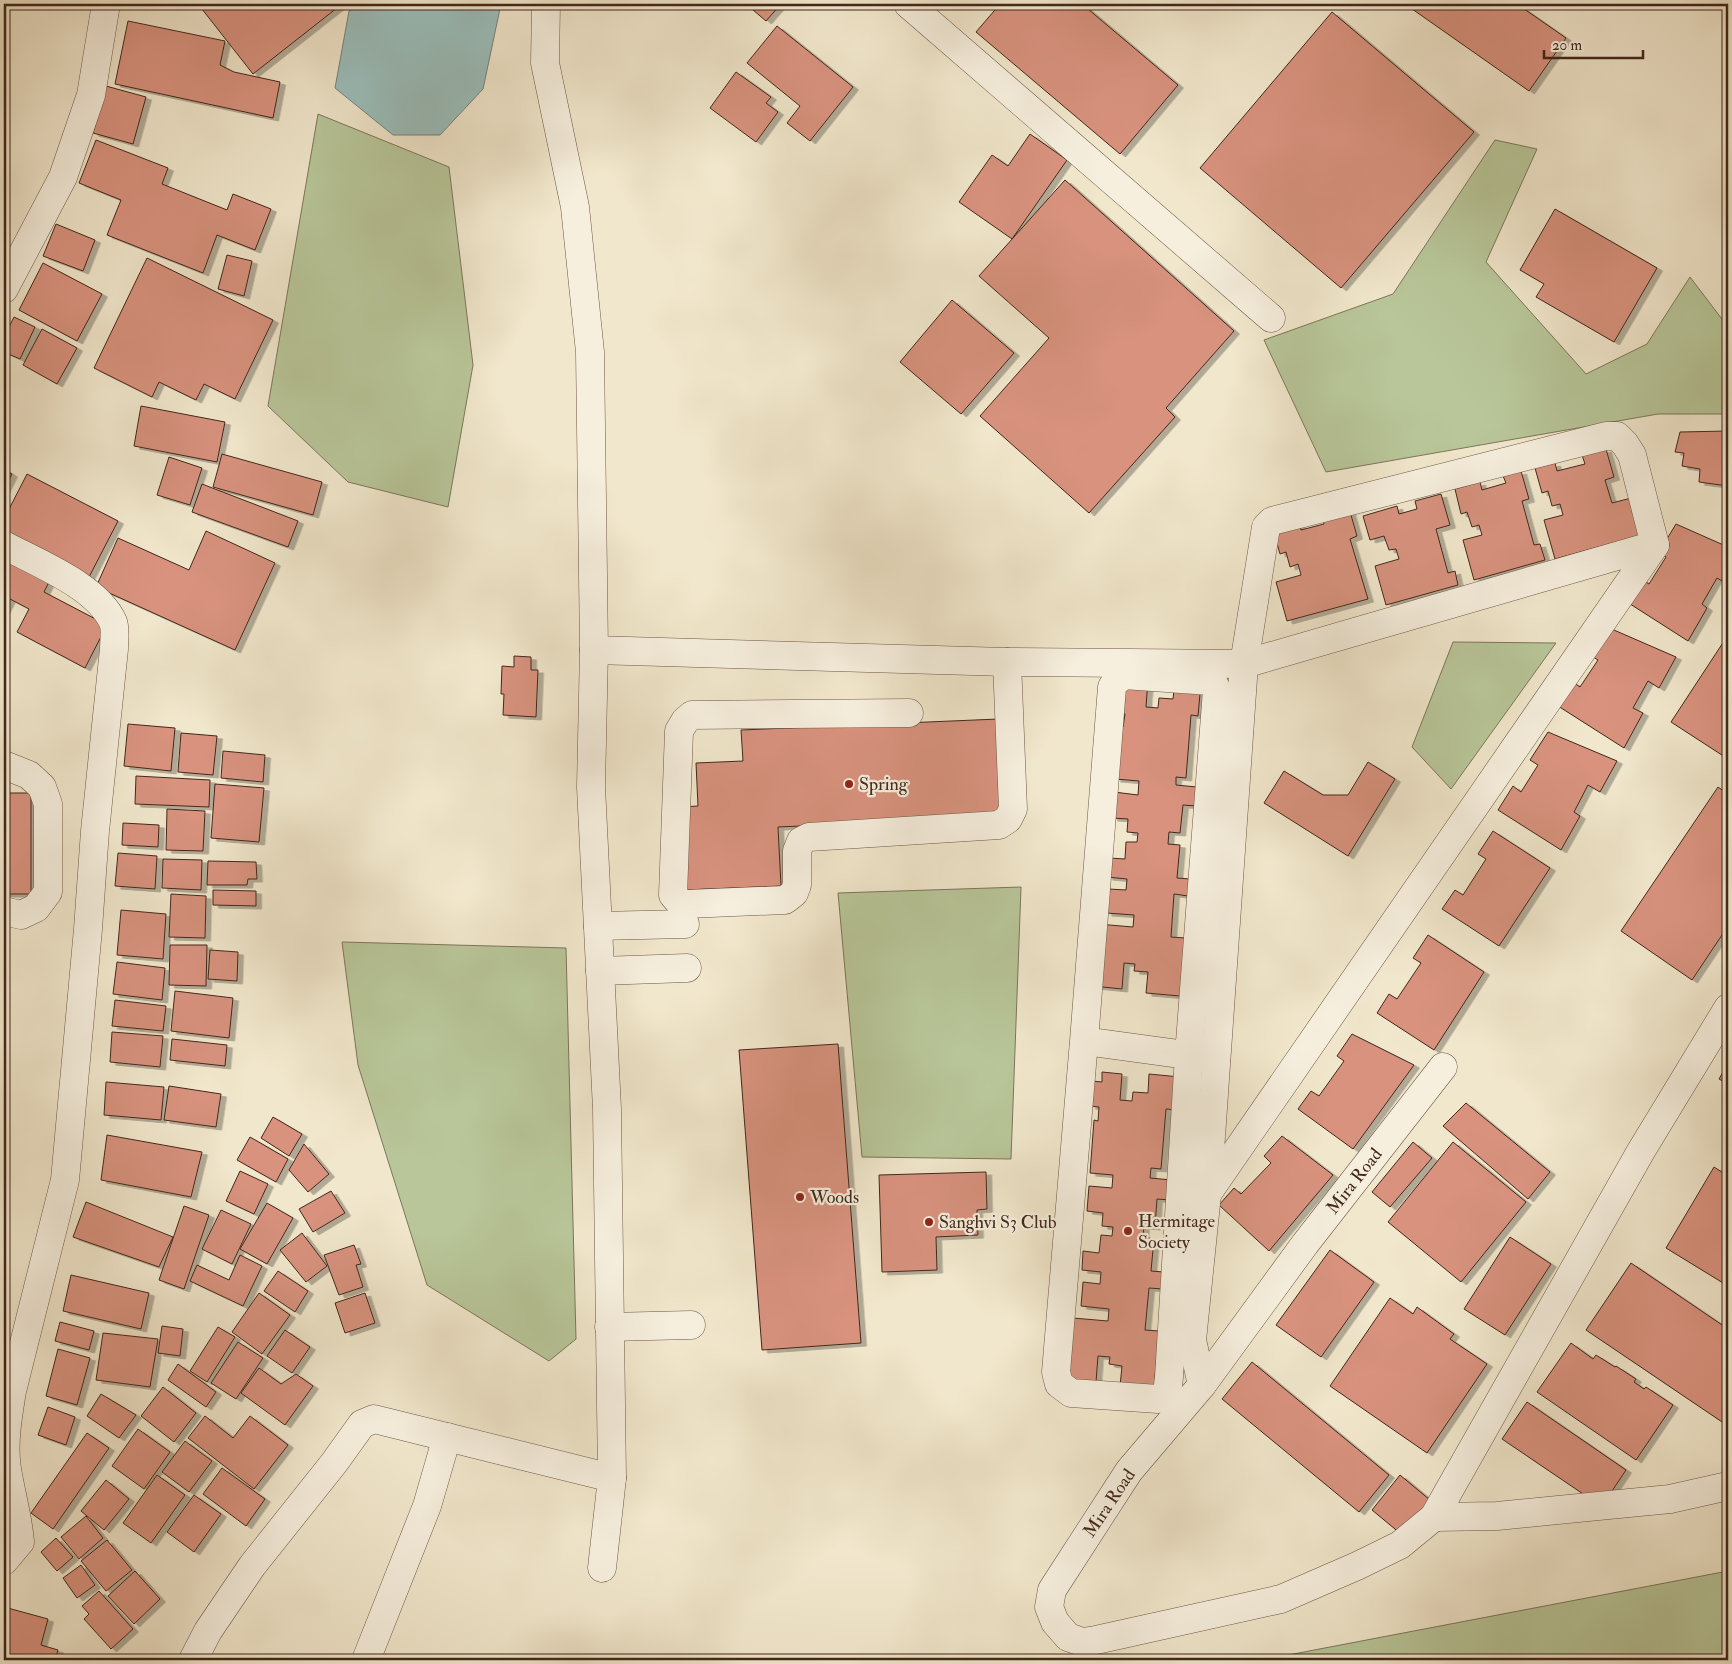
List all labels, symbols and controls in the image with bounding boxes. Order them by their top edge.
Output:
scale bar [1544,28,1643,60]
text: 20 m [1552,36,1582,55]
place label: Spring [859,773,909,796]
marker: Spring [843,778,855,790]
street label: Mira Road [1321,1143,1387,1219]
place label: Woods [809,1186,859,1209]
marker: Woods [794,1191,806,1203]
place label: Hermitage Society [1138,1210,1216,1254]
place label: Sanghvi S3 Club [939,1211,1057,1234]
marker: Sanghvi S3 Club [923,1216,935,1228]
marker: Hermitage Society [1122,1225,1134,1237]
street label: Mira Road [1078,1465,1141,1542]

